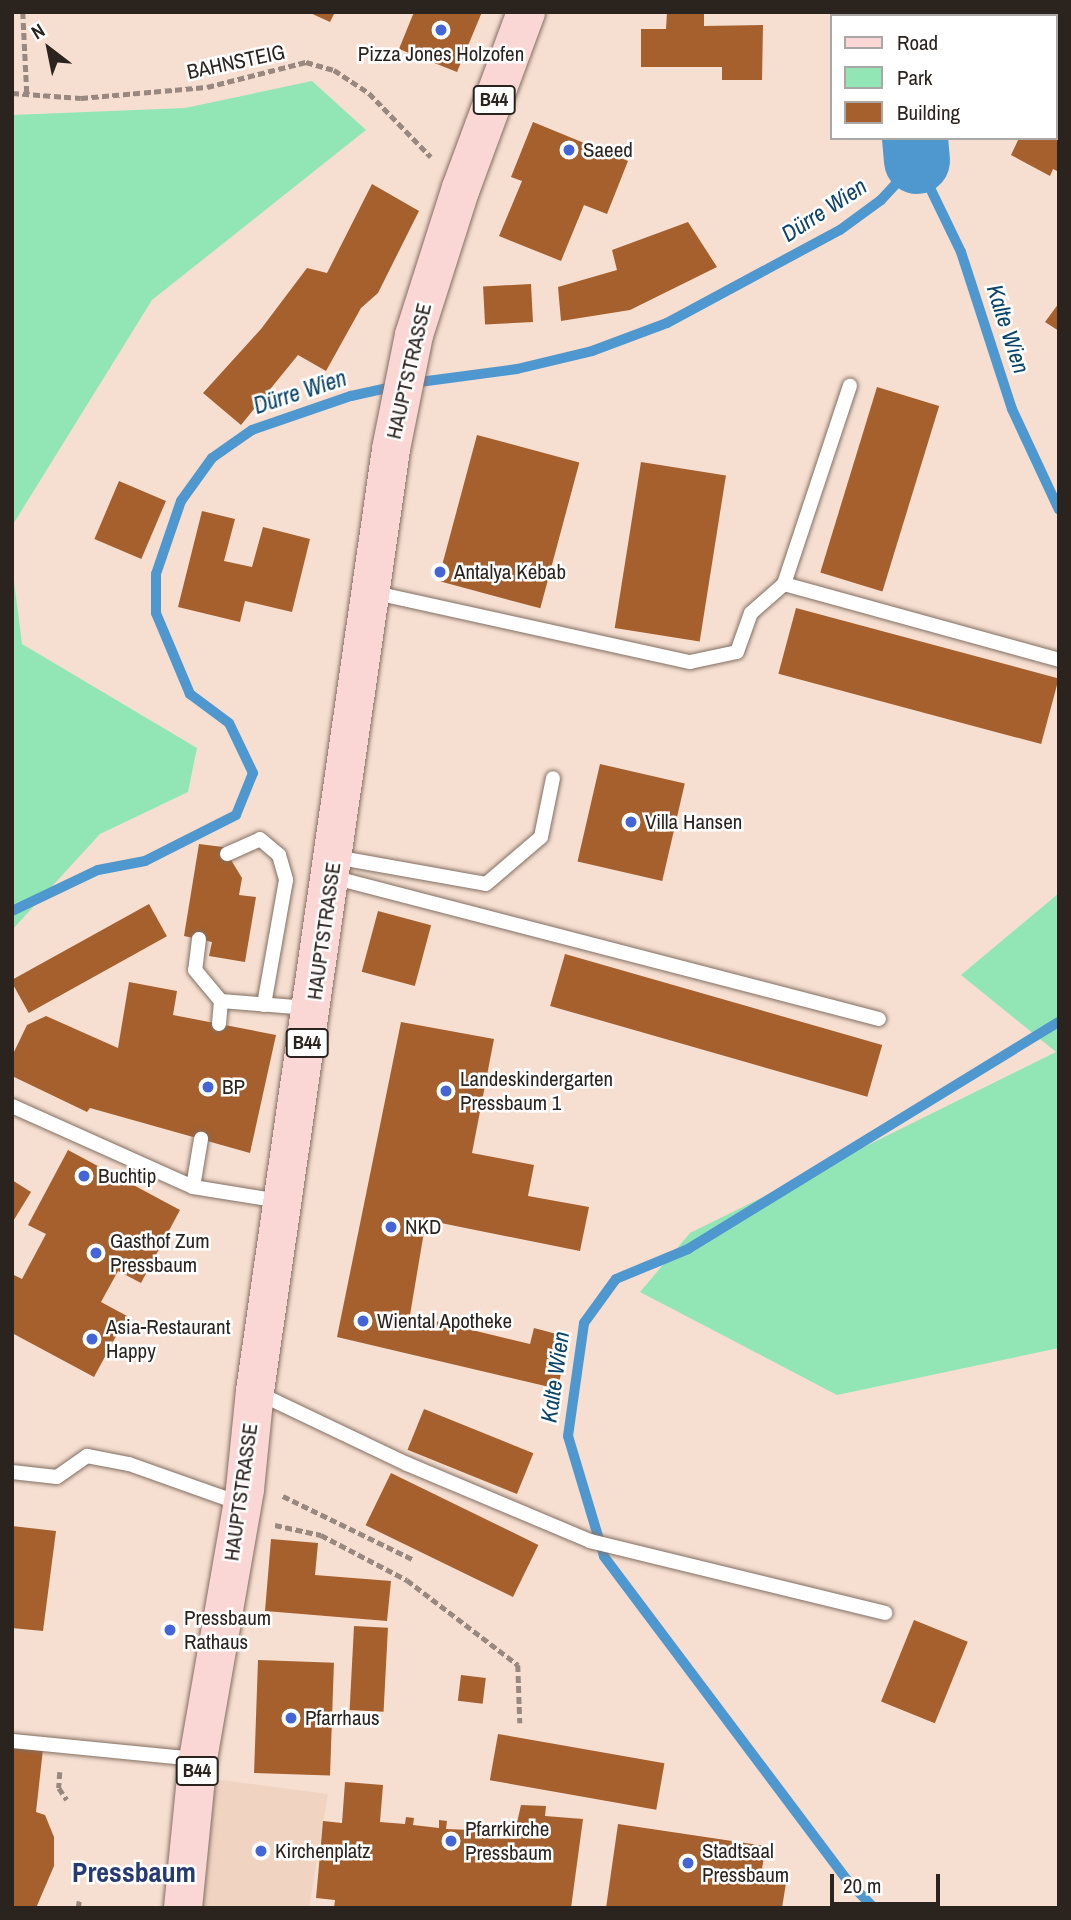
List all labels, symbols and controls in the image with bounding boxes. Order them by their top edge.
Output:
north arrow [14,14,84,84]
legend [830,14,1057,140]
text: N [26,17,50,45]
marker: Pizza Jones Holzofen [433,22,449,38]
text: Road [897,28,938,57]
street label: BAHNSTEIG [185,39,287,85]
place label: Pizza Jones Holzofen [358,41,524,67]
text: Park [897,63,932,92]
road number: B44 [471,85,517,116]
text: Building [897,98,960,127]
place label: Saeed [583,137,633,163]
marker: Saeed [561,142,577,158]
water label: Dürre Wien [776,172,872,248]
water label: Kalte Wien [981,281,1035,377]
street label: HAUPTSTRASSE [381,301,437,441]
water label: Dürre Wien [250,364,350,420]
place label: Antalya Kebab [454,559,566,585]
marker: Antalya Kebab [432,564,448,580]
place label: Villa Hansen [645,809,742,835]
marker: Villa Hansen [623,814,639,830]
street label: HAUPTSTRASSE [302,861,346,1001]
road number: B44 [284,1028,330,1058]
place label: Landeskindergarten Pressbaum 1 [460,1066,613,1116]
place label: BP [222,1074,245,1100]
marker: BP [200,1079,216,1095]
marker: Landeskindergarten Pressbaum 1 [438,1083,454,1099]
place label: Buchtip [98,1163,156,1189]
marker: Buchtip [76,1168,92,1184]
place label: NKD [405,1214,441,1240]
marker: NKD [383,1219,399,1235]
place label: Gasthof Zum Pressbaum [110,1228,210,1278]
marker: Gasthof Zum Pressbaum [88,1245,104,1261]
place label: Wiental Apotheke [377,1308,513,1334]
marker: Wiental Apotheke [355,1313,371,1329]
place label: Asia-Restaurant Happy [106,1314,230,1364]
water label: Kalte Wien [535,1330,575,1424]
marker: Asia-Restaurant Happy [84,1331,100,1347]
street label: HAUPTSTRASSE [219,1422,263,1562]
place label: Pressbaum Rathaus [184,1605,271,1655]
marker: Pressbaum Rathaus [162,1622,178,1638]
place label: Pfarrhaus [305,1705,380,1731]
marker: Pfarrhaus [283,1710,299,1726]
road number: B44 [174,1756,220,1786]
place label: Pfarrkirche Pressbaum [465,1816,552,1866]
marker: Pfarrkirche Pressbaum [443,1833,459,1849]
place label: Kirchenplatz [275,1838,371,1864]
place label: Stadtsaal Pressbaum [702,1838,789,1888]
marker: Kirchenplatz [253,1843,269,1859]
district label: Pressbaum [72,1855,196,1889]
marker: Stadtsaal Pressbaum [680,1855,696,1871]
scale bar [833,1860,943,1904]
text: 20 m [843,1871,881,1900]

